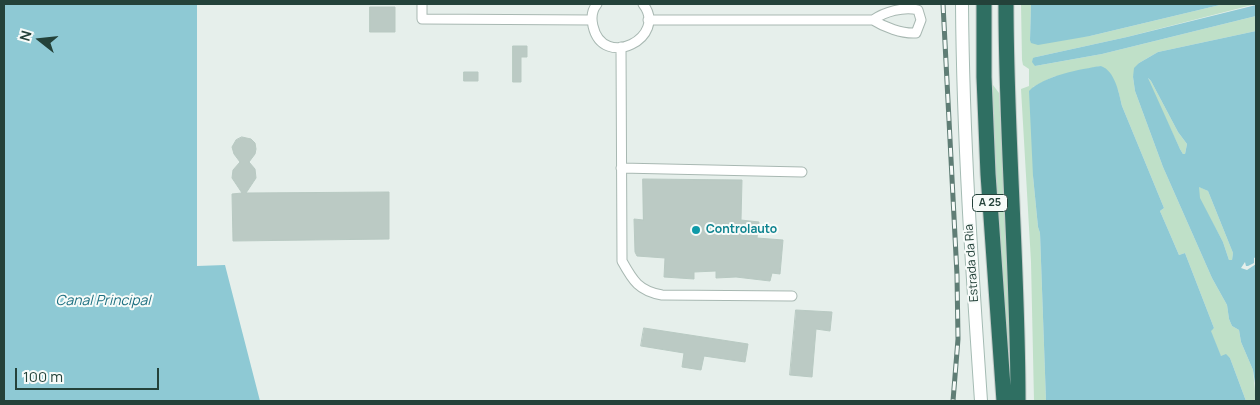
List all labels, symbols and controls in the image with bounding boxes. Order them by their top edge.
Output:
north arrow [15,15,65,65]
text: N [15,28,36,43]
road number: A 25 [972,194,1008,212]
place label: Controlauto [706,223,777,237]
marker: Controlauto [690,224,702,236]
street label: Estrada da Ria [962,224,982,302]
water label: Canal Principal [55,293,151,309]
scale bar [18,358,161,390]
text: 100 m [23,366,63,387]

